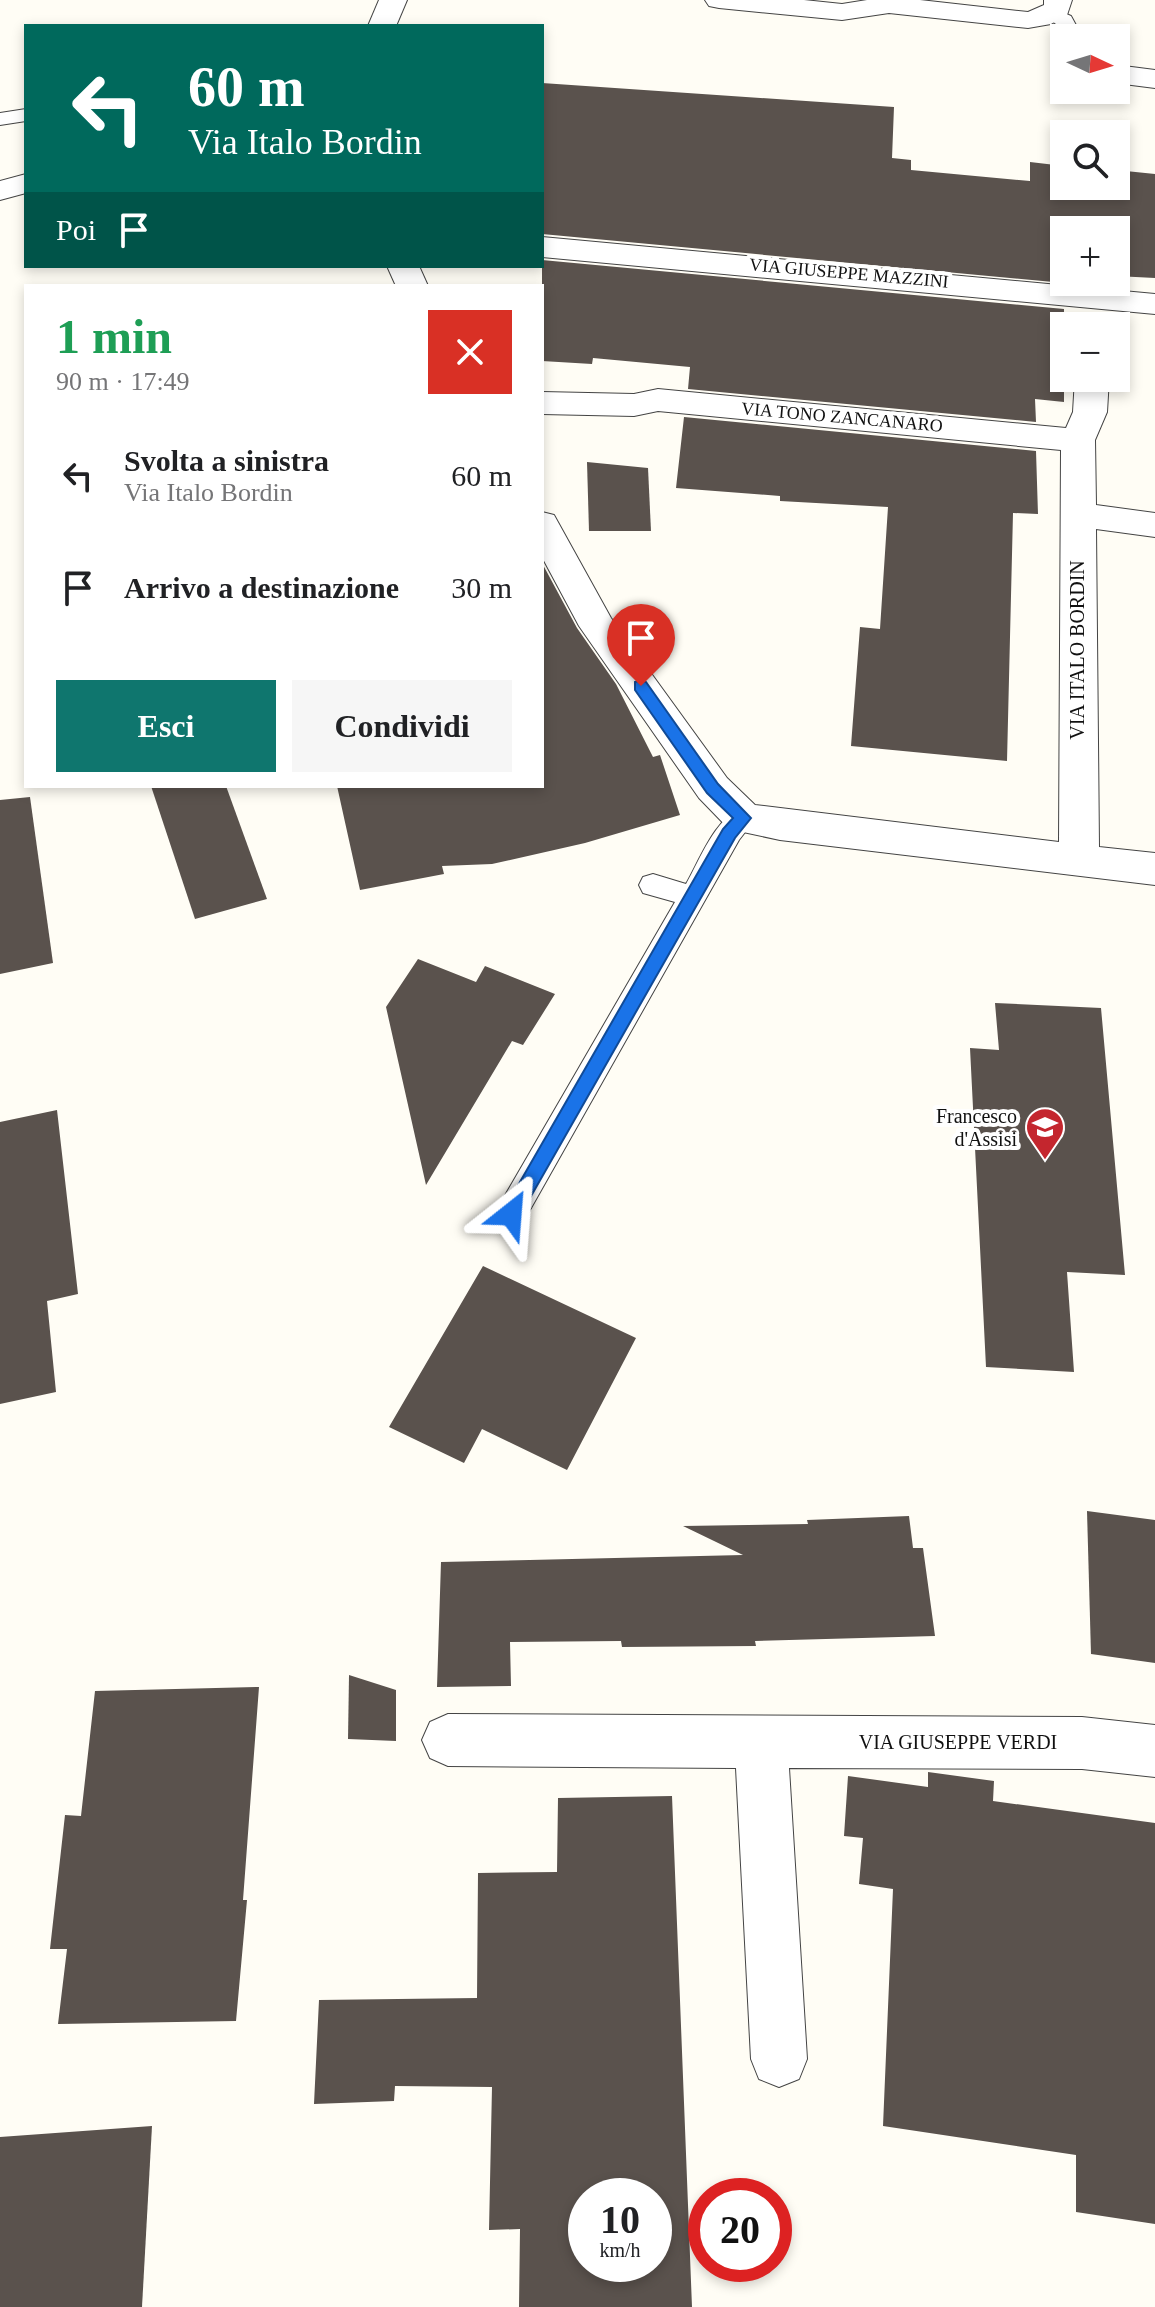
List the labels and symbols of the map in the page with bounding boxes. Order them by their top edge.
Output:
north arrow [1050,24,1130,104]
street label: VIA GIUSEPPE MAZZINI [749,254,949,292]
street label: VIA TONO ZANCANARO [740,398,944,436]
street label: VIA ITALO BORDIN [1066,560,1088,740]
pin [607,604,675,686]
place label: Francesco d'Assisi [936,1105,1017,1150]
school or university icon: Francesco d'Assisi [1024,1106,1066,1161]
position arrow [469,1172,553,1256]
street label: VIA GIUSEPPE VERDI [859,1731,1057,1753]
speed limit sign: 20 [688,2178,792,2282]

